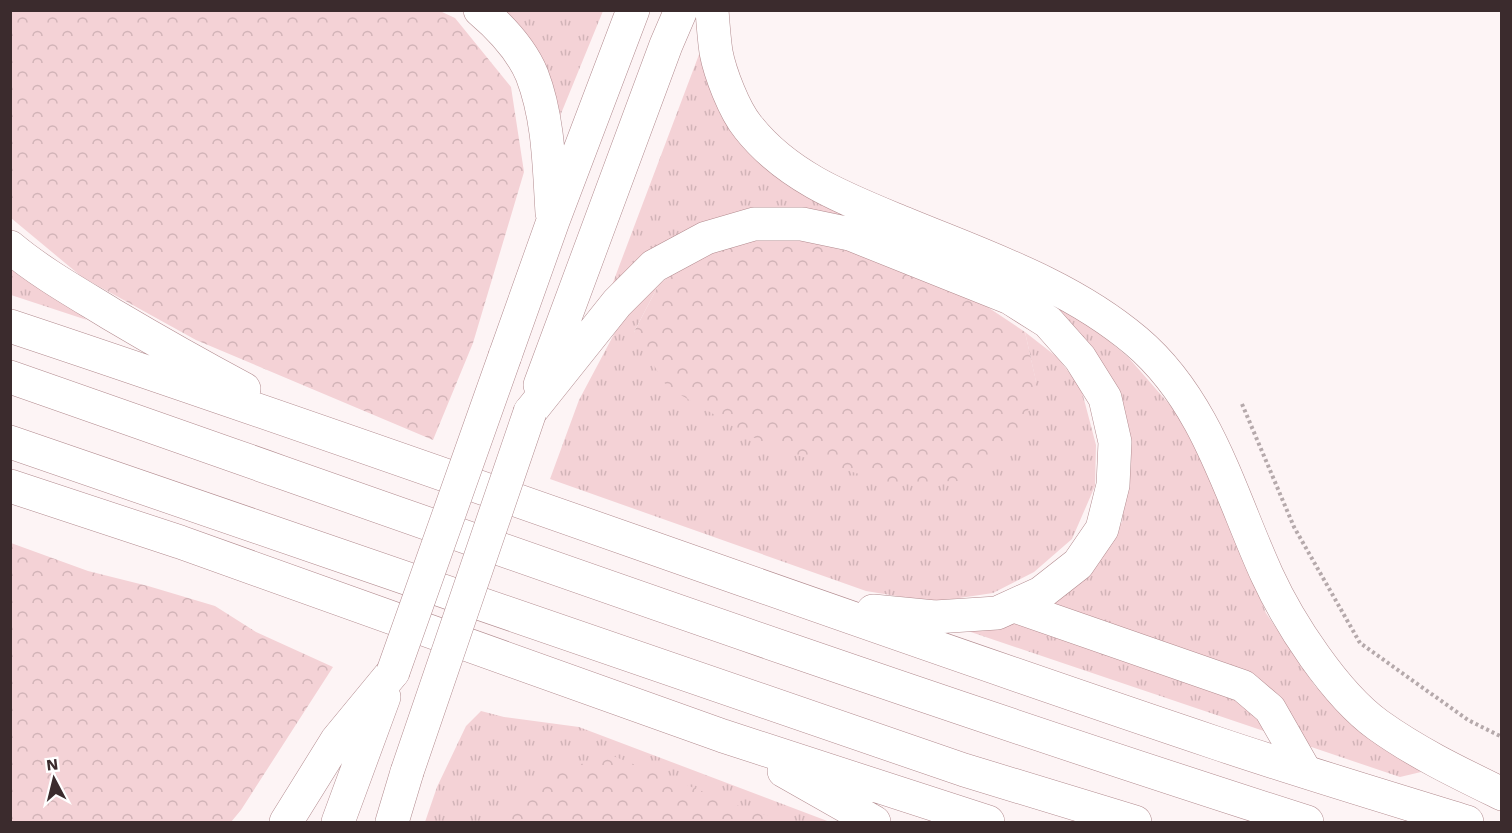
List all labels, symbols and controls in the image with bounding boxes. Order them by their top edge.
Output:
north arrow [24,749,84,809]
text: N [45,754,59,775]

